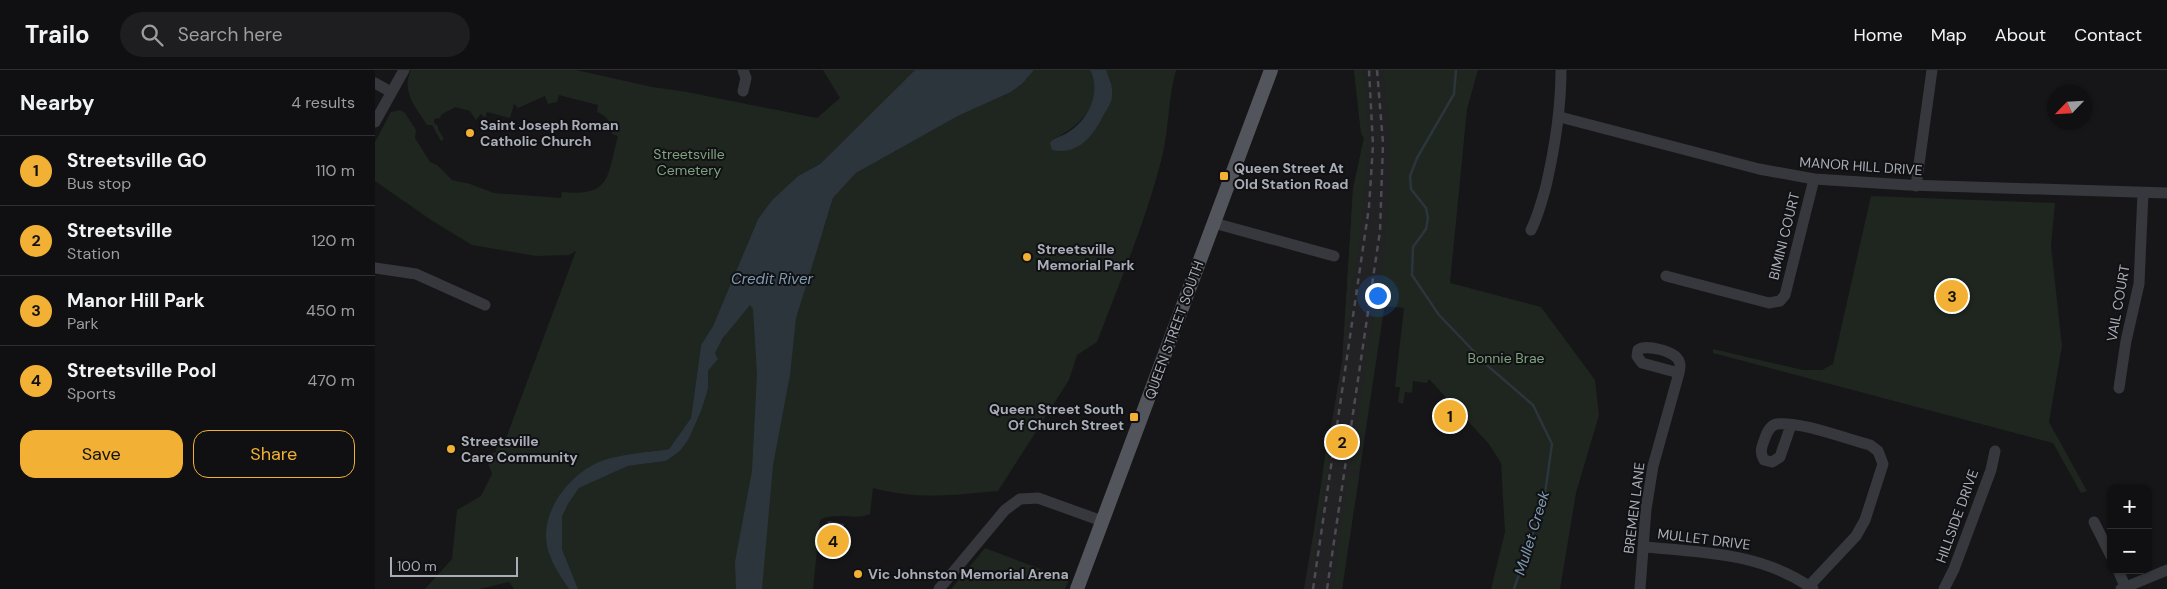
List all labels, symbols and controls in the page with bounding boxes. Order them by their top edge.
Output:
search box [120,12,470,57]
text: Trailo [25,19,90,50]
icon: search [138,21,166,49]
text: Search here [178,22,283,47]
text: Home [1853,23,1903,47]
text: Map [1931,23,1967,47]
text: About [1995,23,2046,47]
text: Contact [2074,23,2142,47]
north arrow [2047,85,2092,130]
text: Nearby [20,89,94,117]
text: 4 results [291,92,355,113]
place label: Saint Joseph Roman Catholic Church [480,116,619,150]
marker: Saint Joseph Roman Catholic Church [464,127,476,139]
park label: Streetsville Cemetery [653,145,725,179]
text: Streetsville GO [67,148,207,173]
street label: MANOR HILL DRIVE [1799,153,1923,179]
place label: Queen Street At Old Station Road [1234,159,1349,193]
text: 1 [33,160,39,181]
text: 110 m [316,160,355,181]
marker: Queen Street At Old Station Road [1218,170,1230,182]
text: Bus stop [67,173,131,194]
street label: BIMINI COURT [1764,190,1804,282]
text: Streetsville [67,218,173,243]
text: 2 [31,230,41,251]
text: 120 m [311,230,355,251]
place label: Streetsville Memorial Park [1037,240,1135,274]
text: Station [67,243,120,264]
marker: Streetsville Memorial Park [1021,251,1033,263]
street label: QUEEN STREET SOUTH [1141,258,1207,402]
street label: VAIL COURT [2102,263,2134,343]
water label: Credit River [731,269,814,289]
pin: 3 [1936,277,1968,315]
your location [1365,283,1391,309]
text: Manor Hill Park [67,288,205,313]
text: 3 [31,300,41,321]
text: 450 m [306,300,355,321]
text: Park [67,313,99,334]
park label: Bonnie Brae [1467,349,1545,367]
text: Streetsville Pool [67,358,216,383]
text: 4 [31,370,41,391]
text: 470 m [308,370,355,391]
text: Sports [67,383,116,404]
pin: 1 [1434,397,1466,435]
place label: Queen Street South Of Church Street [989,400,1124,434]
marker: Queen Street South Of Church Street [1128,411,1140,423]
pin: 2 [1326,423,1358,461]
button: Save [20,430,183,478]
button: Share [193,430,355,478]
place label: Streetsville Care Community [461,432,578,466]
marker: Streetsville Care Community [445,443,457,455]
street label: BREMEN LANE [1619,461,1649,555]
street label: HILLSIDE DRIVE [1932,467,1982,565]
map controls [2107,484,2152,574]
button: + [2107,484,2152,529]
water label: Mullet Creek [1510,488,1554,578]
pin: 4 [817,522,849,560]
street label: MULLET DRIVE [1656,524,1752,554]
button: − [2107,529,2152,574]
scale bar [390,554,517,577]
text: 100 m [397,557,437,575]
place label: Vic Johnston Memorial Arena [868,565,1069,583]
marker: Vic Johnston Memorial Arena [852,568,864,580]

